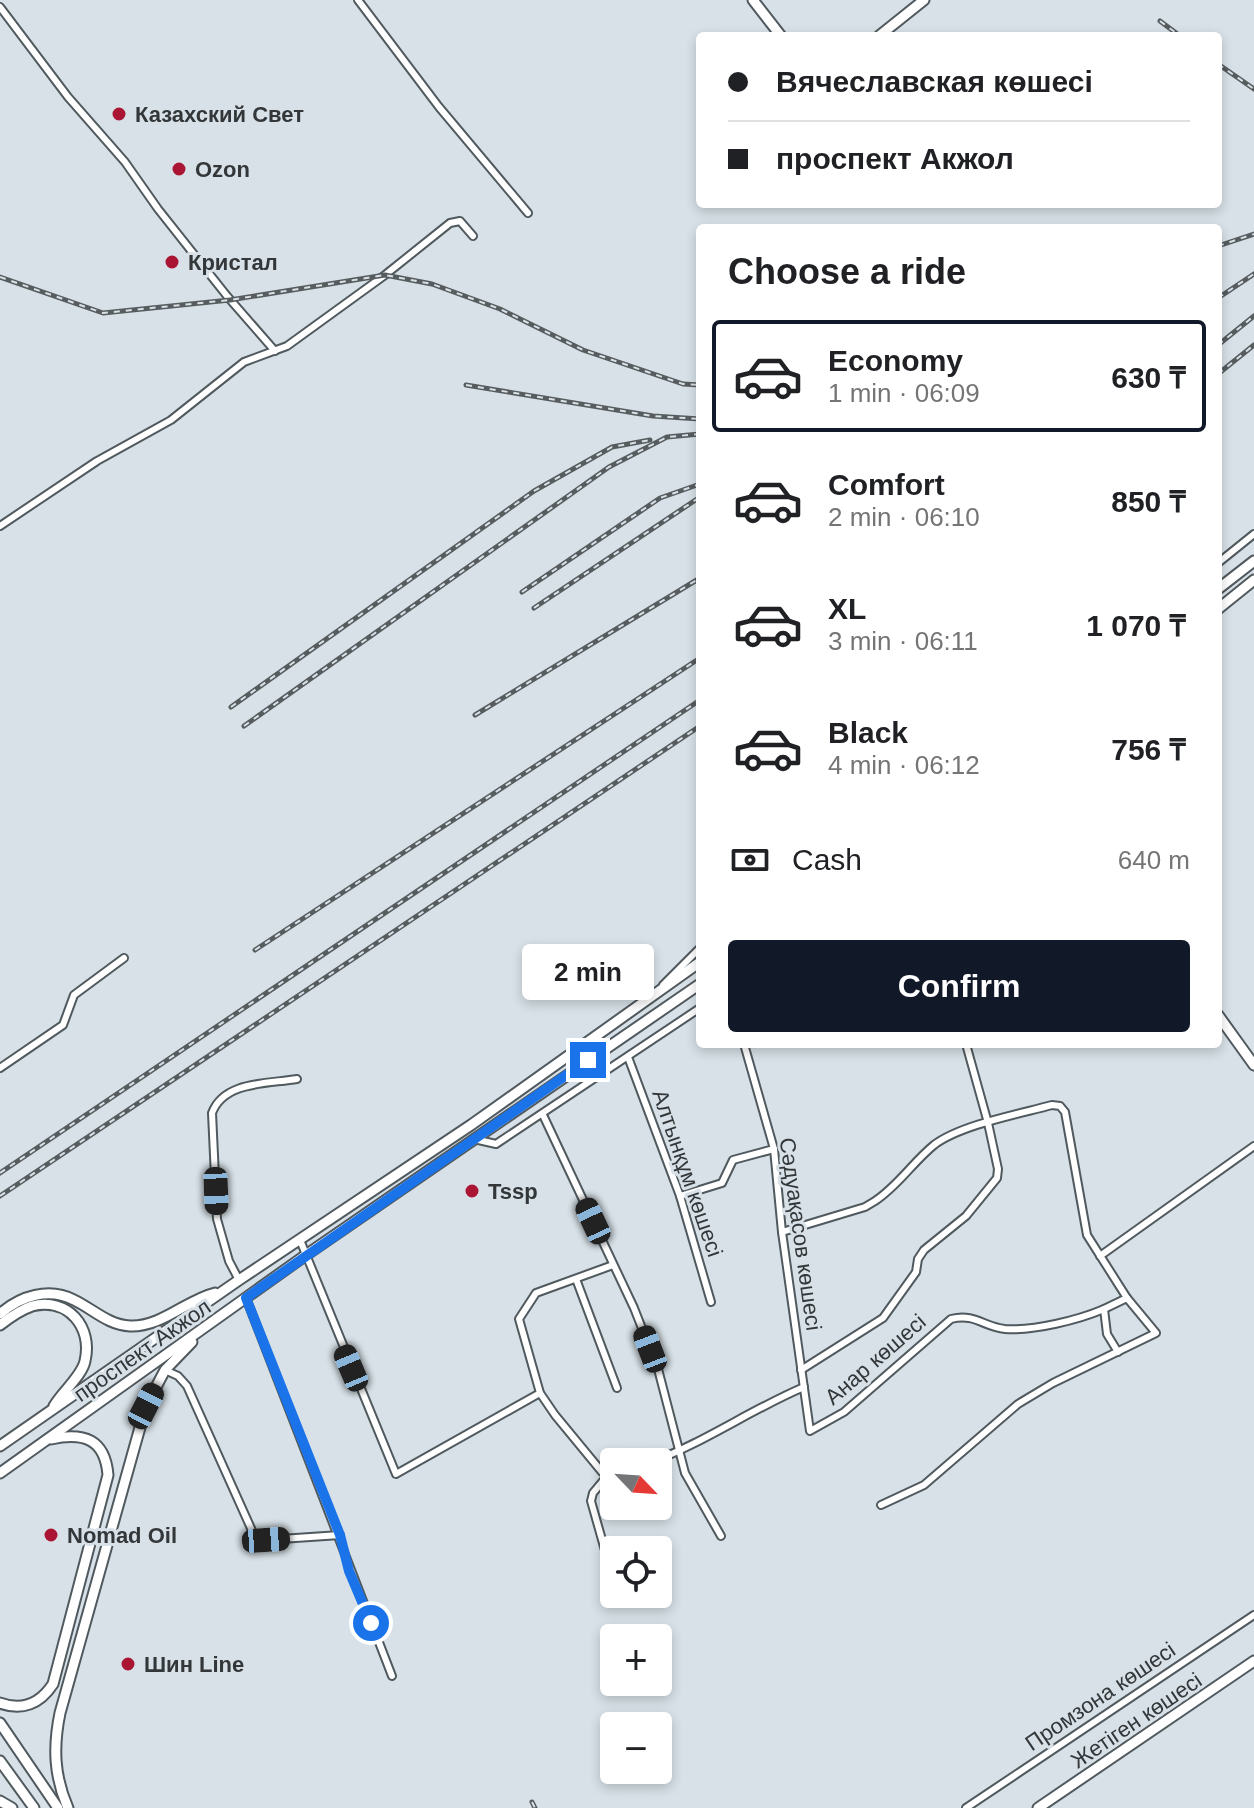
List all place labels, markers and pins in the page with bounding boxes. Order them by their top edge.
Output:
place label: Казахский Свет [135,102,304,127]
marker: Казахский Свет [110,105,128,123]
place label: Ozon [195,157,250,182]
marker: Ozon [170,160,188,178]
place label: Кристал [188,250,278,275]
marker: Кристал [163,253,181,271]
place label: Tssp [488,1179,538,1204]
marker: Tssp [463,1182,481,1200]
place label: Nomad Oil [67,1523,177,1548]
marker: Nomad Oil [42,1526,60,1544]
place label: Шин Line [144,1652,244,1677]
marker: Шин Line [119,1655,137,1673]

